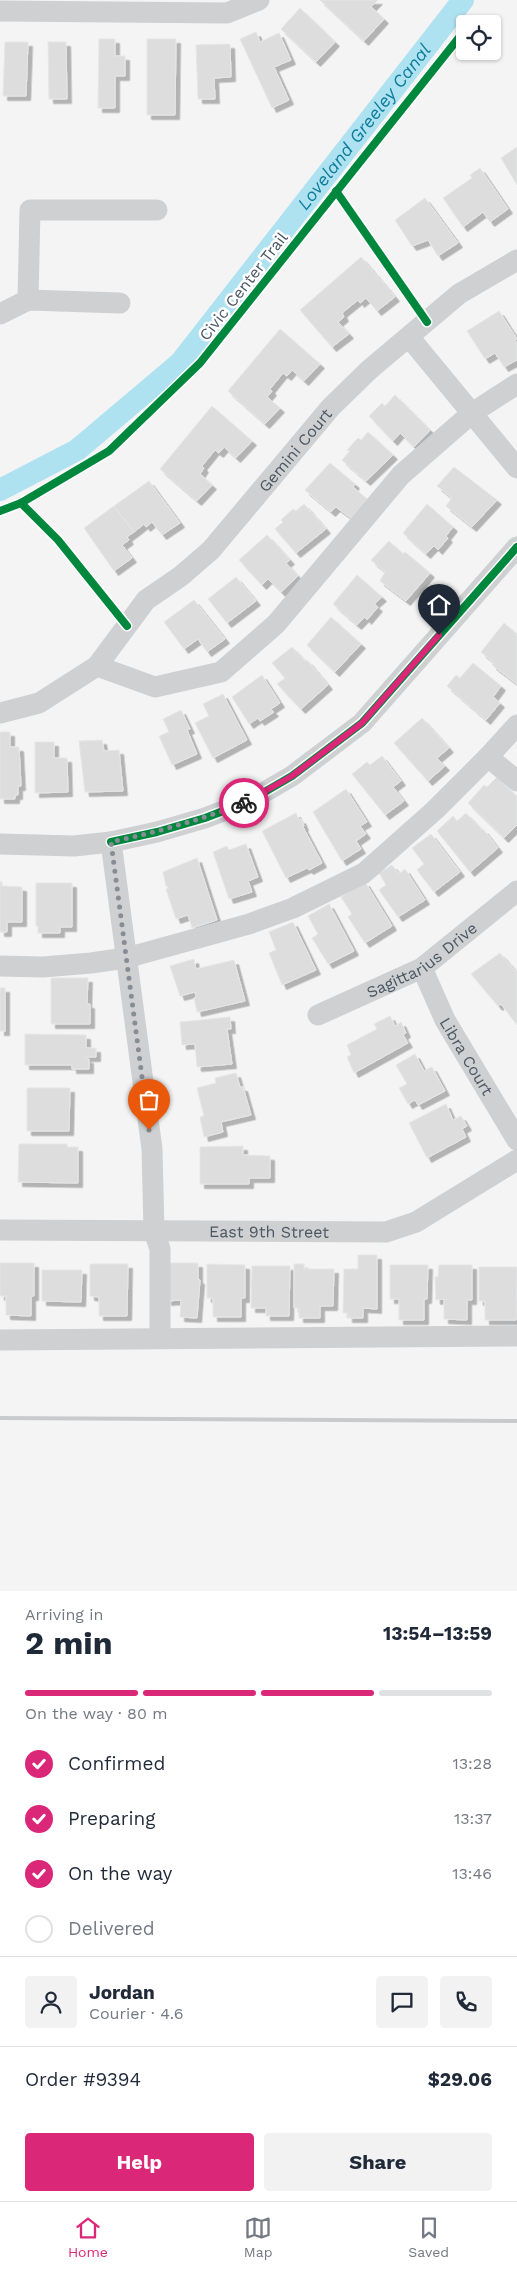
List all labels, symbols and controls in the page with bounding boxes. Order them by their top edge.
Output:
map controls [456,15,501,60]
button: locate [456,15,501,60]
water label: Loveland Greeley Canal [293,39,435,214]
street label: Civic Center Trail [195,228,292,344]
street label: Gemini Court [255,404,336,496]
pin [418,584,460,635]
icon: home [425,591,453,619]
courier [219,778,269,828]
icon: bike [230,789,258,817]
street label: Sagittarius Drive [364,918,481,1002]
street label: Libra Court [436,1014,497,1099]
pin [128,1079,170,1130]
icon: bag [135,1086,163,1114]
street label: East 9th Street [209,1222,329,1242]
text: Arriving in [25,1605,103,1624]
text: 13:54–13:59 [383,1622,492,1645]
text: 2 min [25,1624,113,1662]
text: On the way · 80 m [25,1704,168,1723]
icon: check [25,1750,53,1778]
text: Confirmed [68,1752,165,1775]
text: 13:28 [453,1754,492,1773]
icon: check [25,1805,53,1833]
text: Preparing [68,1807,155,1830]
text: 13:37 [454,1809,492,1828]
icon: check [25,1860,53,1888]
text: On the way [68,1862,172,1885]
text: 13:46 [452,1864,492,1883]
text: Delivered [68,1917,155,1940]
button: person [25,1976,77,2028]
button: chat [376,1976,428,2028]
button: phone [440,1976,492,2028]
text: Jordan [89,1981,155,2004]
text: Courier · 4.6 [89,2004,184,2023]
text: Order #9394 [25,2068,141,2091]
text: $29.06 [428,2068,492,2091]
button: Help [25,2133,254,2191]
button: Share [264,2133,492,2191]
tab: Home [68,2214,108,2260]
tab: Map [244,2214,272,2260]
tab: Saved [408,2214,449,2260]

